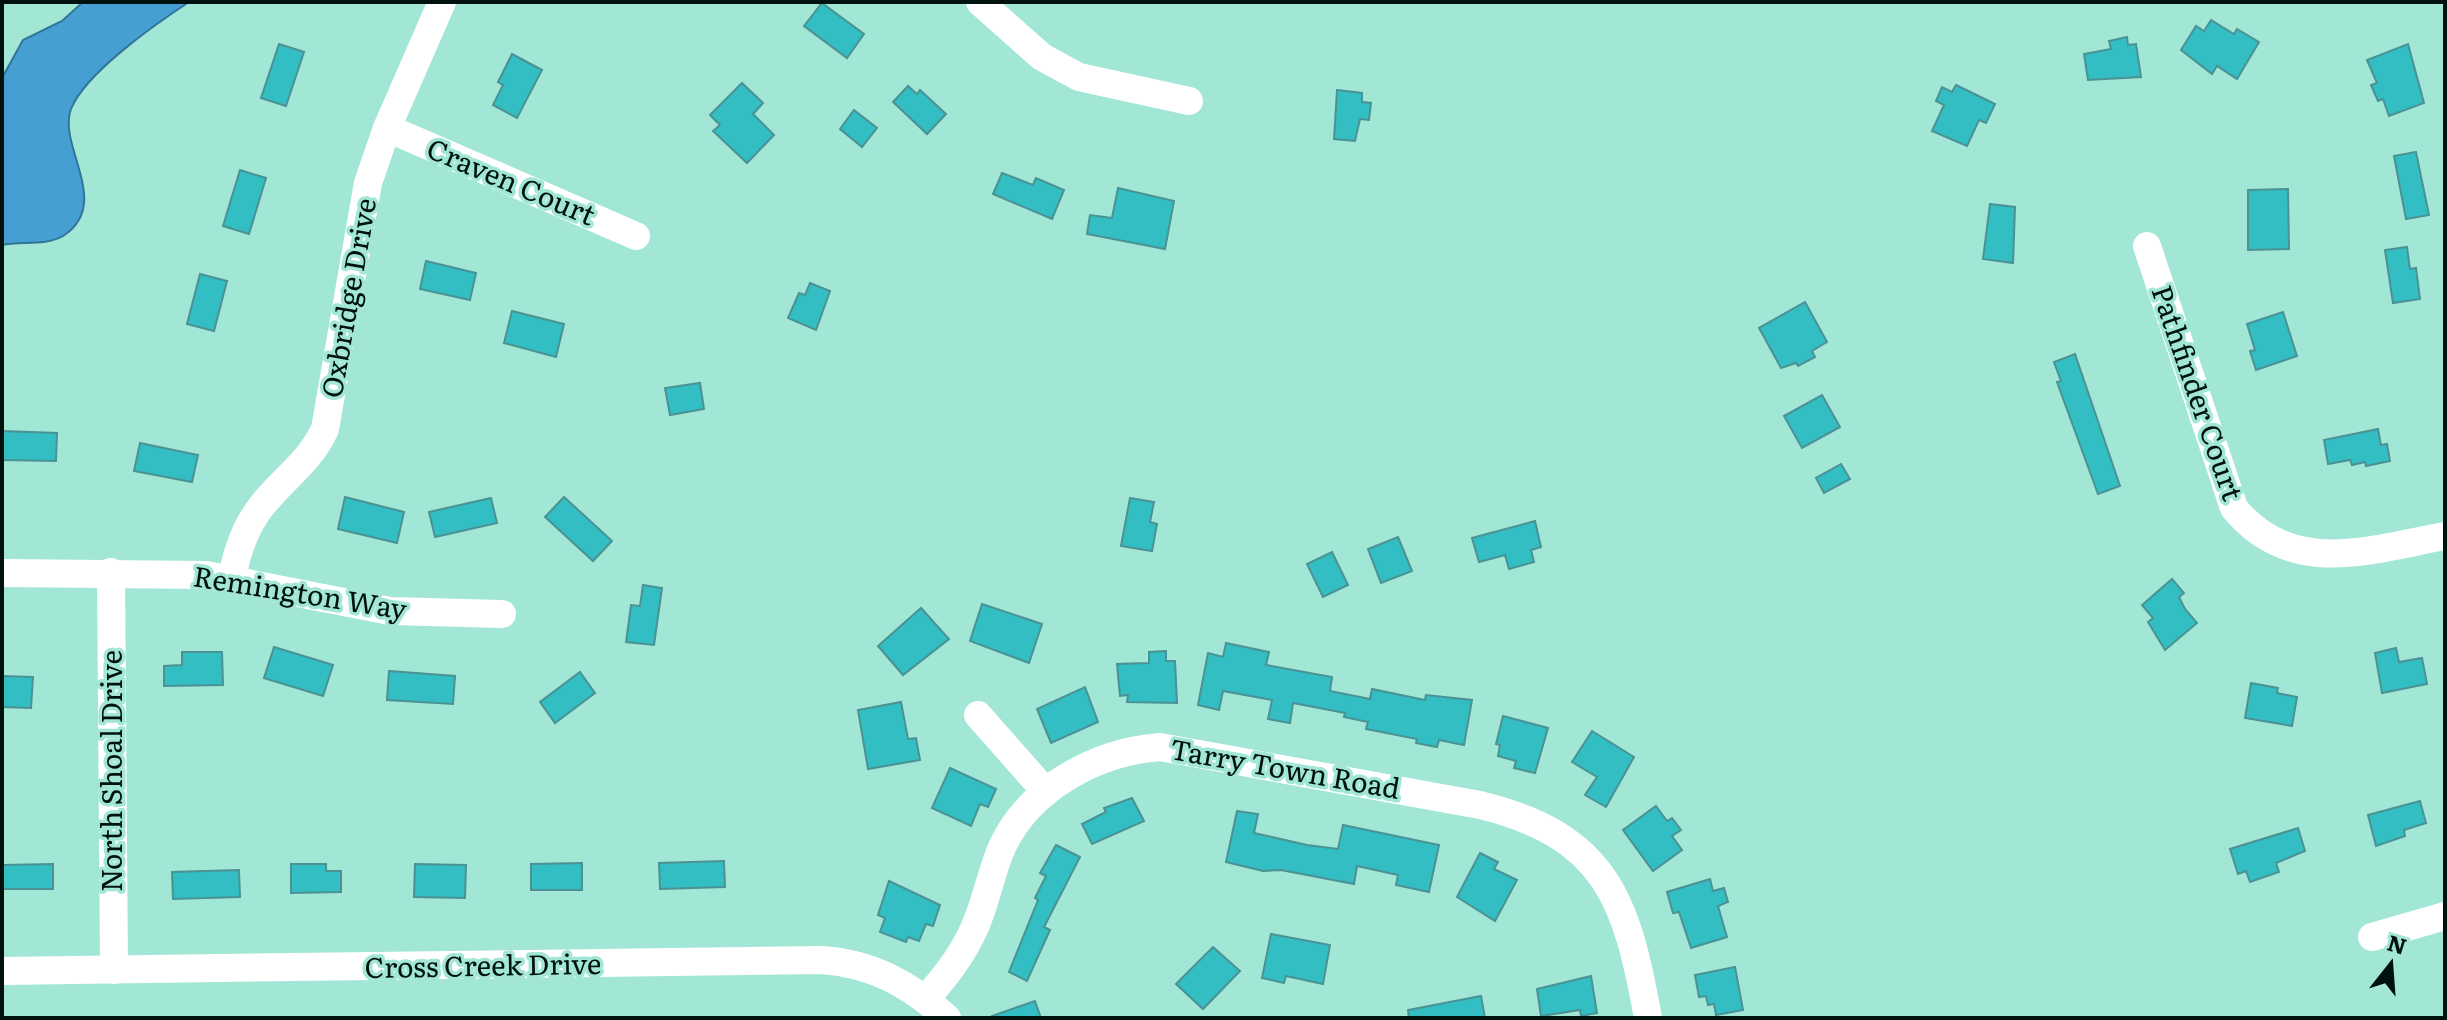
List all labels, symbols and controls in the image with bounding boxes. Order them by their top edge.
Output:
street label: Craven Court [421,126,603,235]
street label: Oxbridge Drive [309,195,385,401]
street label: Pathfinder Court [2142,279,2256,506]
street label: Remington Way [191,553,411,629]
street label: North Shoal Drive [89,650,131,892]
street label: Tarry Town Road [1167,726,1404,808]
north arrow [2351,924,2431,1004]
text: N [2384,925,2411,962]
street label: Cross Creek Drive [364,941,602,987]

